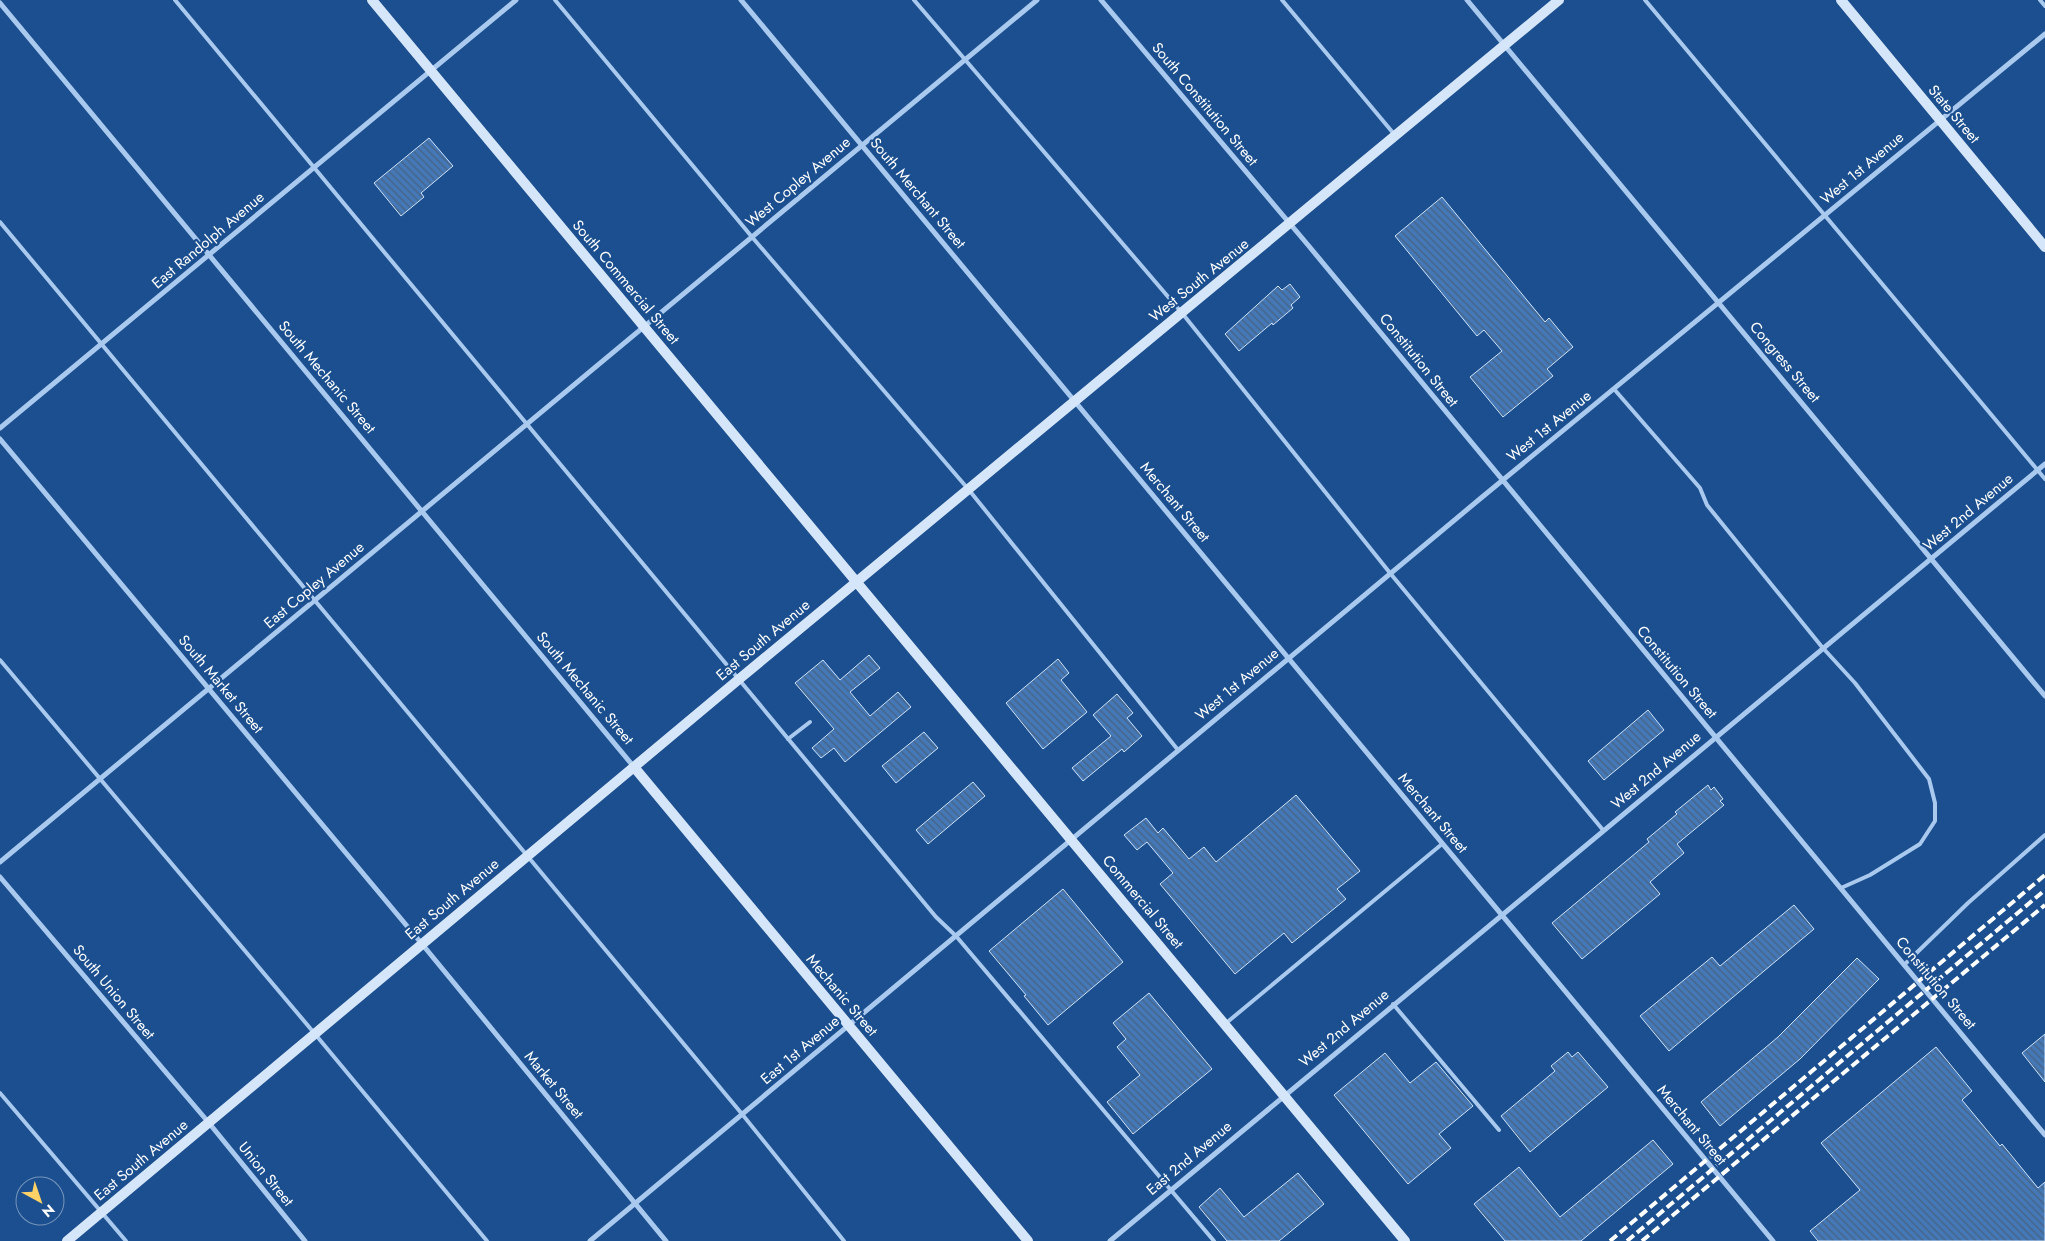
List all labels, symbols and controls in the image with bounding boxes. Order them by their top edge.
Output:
street label: South Constitution Street [1147,37,1264,171]
street label: State Street [1923,80,1985,148]
street label: West 1st Avenue [1815,126,1909,210]
street label: West Copley Avenue [741,131,856,233]
street label: South Merchant Street [865,133,971,254]
street label: East Randolph Avenue [147,186,269,294]
street label: South Commercial Street [567,215,685,349]
street label: West South Avenue [1144,233,1254,327]
street label: Constitution Street [1374,308,1464,412]
street label: South Mechanic Street [273,316,381,439]
street label: Congress Street [1744,317,1826,408]
street label: West 1st Avenue [1502,385,1596,467]
street label: Merchant Street [1135,457,1215,547]
street label: West 2nd Avenue [1918,467,2018,556]
street label: East Copley Avenue [259,536,369,634]
street label: East South Avenue [711,594,815,686]
street label: Constitution Street [1632,621,1723,724]
street label: South Mechanic Street [531,627,639,750]
street label: South Market Street [173,630,269,738]
street label: West 1st Avenue [1190,642,1284,726]
street label: West 2nd Avenue [1606,725,1706,814]
street label: Merchant Street [1393,768,1473,858]
street label: Commercial Street [1097,850,1189,954]
street label: East South Avenue [400,853,504,945]
street label: Constitution Street [1891,932,1982,1035]
street label: South Union Street [68,940,161,1044]
street label: Mechanic Street [801,949,883,1041]
street label: West 2nd Avenue [1294,983,1394,1072]
street label: East 1st Avenue [756,1010,845,1090]
street label: Market Street [519,1046,589,1124]
street label: Merchant Street [1652,1080,1732,1170]
street label: East South Avenue [89,1114,193,1206]
street label: East 2nd Avenue [1141,1115,1237,1200]
street label: Union Street [233,1137,299,1211]
north arrow [15,1176,65,1226]
text: N [38,1200,59,1222]

